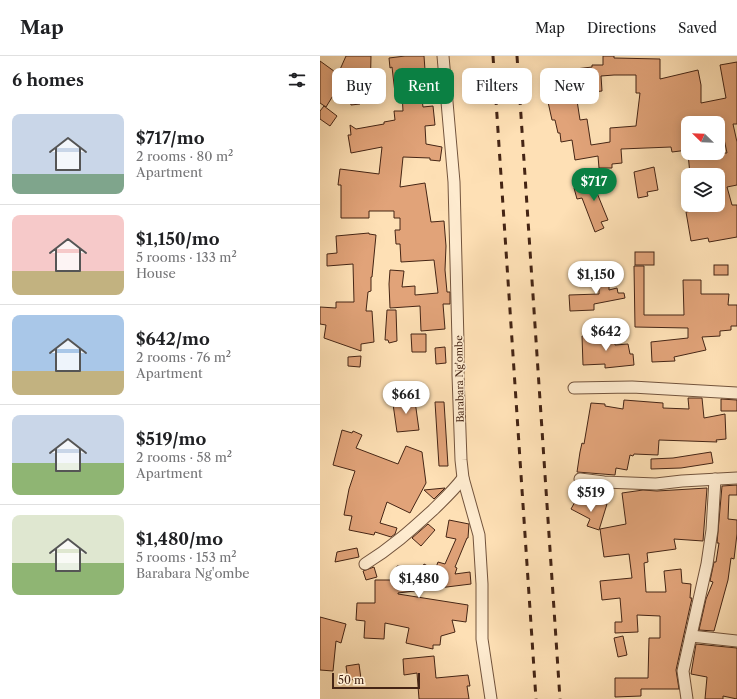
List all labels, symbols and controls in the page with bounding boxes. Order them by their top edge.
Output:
text: Map [20,16,64,39]
text: Map [535,19,565,37]
text: Directions [587,19,656,37]
text: Saved [678,19,717,37]
chip: Buy [332,68,386,104]
chip: Rent [394,68,454,104]
chip: Filters [462,68,532,104]
chip: New [540,68,599,104]
icon: filters [286,69,308,91]
text: 6 homes [12,70,84,90]
north arrow [681,116,725,160]
map controls [681,116,725,212]
text: $717/mo [136,128,204,148]
icon: home [44,130,92,178]
text: 2 rooms · 80 m² [136,148,233,164]
text: Apartment [136,164,203,180]
pin: $717 [570,168,618,202]
button: layers [681,168,725,212]
text: $717 [581,173,607,189]
text: $1,150/mo [136,229,220,249]
icon: home [44,231,92,279]
text: 5 rooms · 133 m² [136,249,237,265]
pin: $1,150 [563,261,629,295]
text: House [136,265,176,281]
text: $1,150 [577,266,615,282]
pin: $642 [582,318,630,352]
text: $642 [591,323,621,339]
text: $642/mo [136,329,210,349]
icon: home [44,331,92,379]
street label: Barabara Ng'ombe [452,335,467,423]
text: 2 rooms · 76 m² [136,349,231,365]
text: Apartment [136,365,203,381]
pin: $661 [382,381,430,415]
text: $661 [392,386,420,402]
text: $519/mo [136,429,206,449]
icon: home [44,431,92,479]
text: 2 rooms · 58 m² [136,449,232,465]
text: Apartment [136,465,203,481]
pin: $519 [567,479,615,513]
text: $519 [577,484,605,500]
text: $1,480/mo [136,529,223,549]
icon: home [44,531,92,579]
text: 5 rooms · 153 m² [136,549,237,565]
text: Barabara Ng'ombe [136,565,250,581]
pin: $1,480 [386,565,452,599]
text: $1,480 [399,570,439,586]
scale bar [332,671,420,690]
text: 50 m [338,673,364,687]

